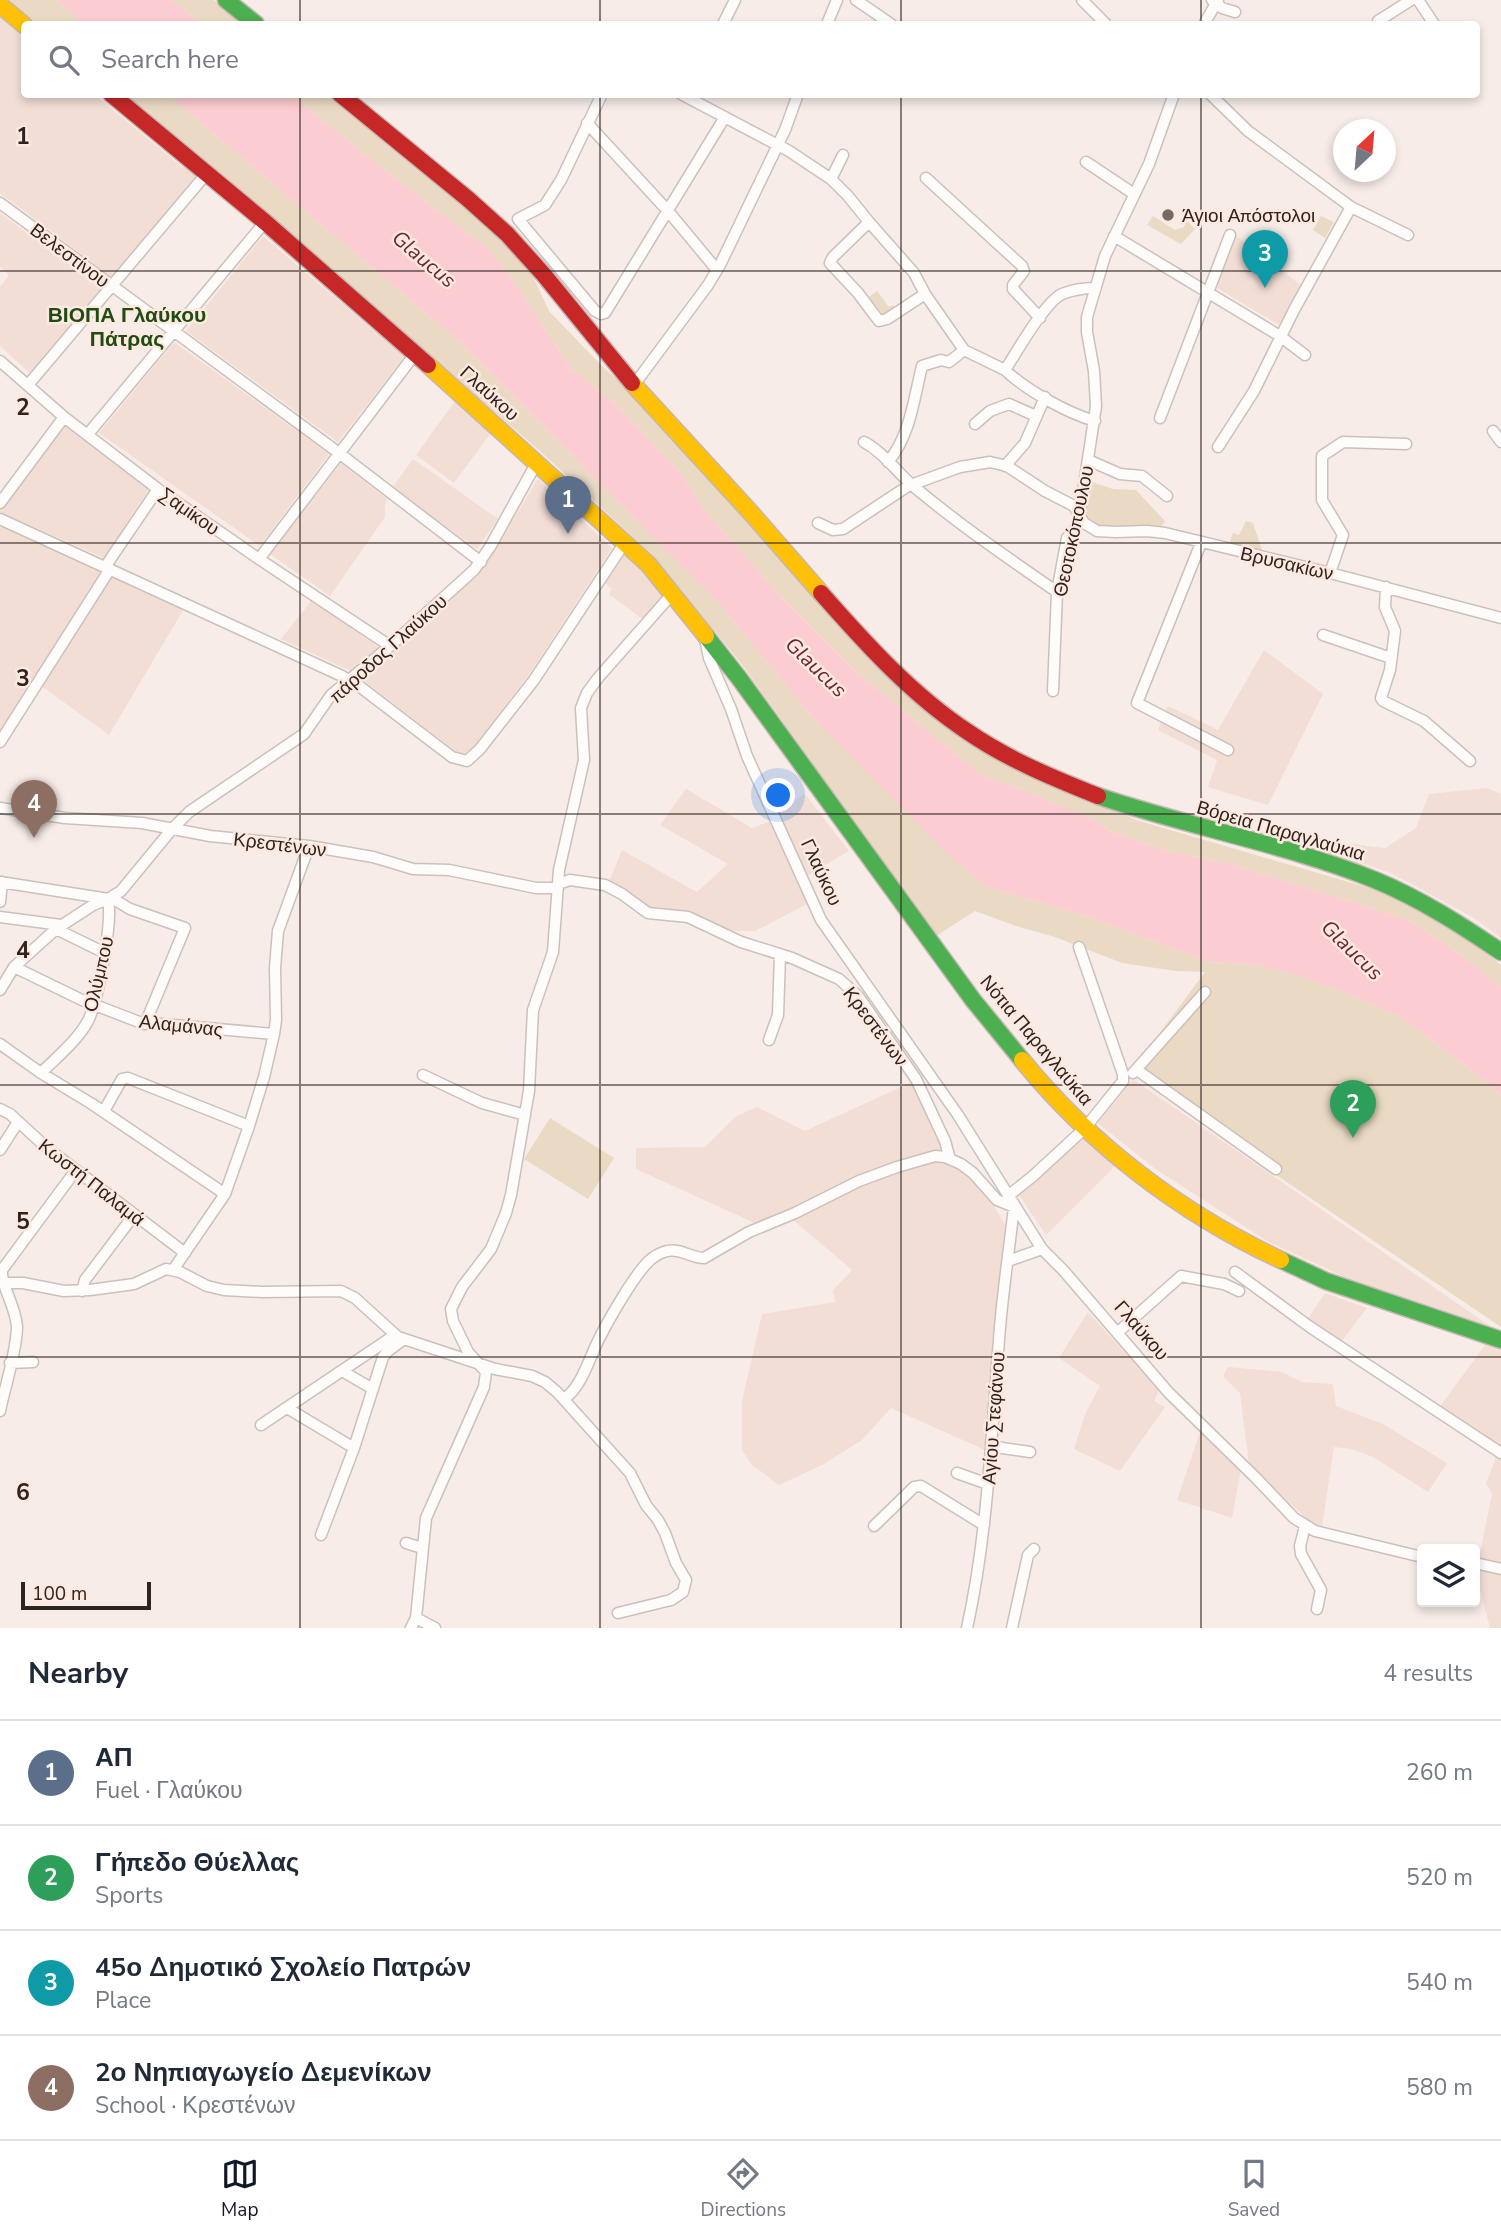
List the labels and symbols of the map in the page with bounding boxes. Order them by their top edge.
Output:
north arrow [1333,119,1396,182]
text: 1 [16,121,30,152]
place label: Άγιοι Απόστολοι [1182,203,1315,229]
marker: Άγιοι Απόστολοι [1160,207,1176,223]
street label: Βελεστίνου [24,217,114,294]
water label: Glaucus [386,224,462,294]
pin: 3 [1242,230,1288,288]
district label: ΒΙΟΠΑ Γλαύκου Πάτρας [48,301,206,353]
street label: Γλαύκου [454,360,525,427]
text: 2 [16,392,30,423]
street label: Θεοτοκόπουλου [1047,463,1101,599]
pin: 1 [545,476,591,534]
street label: Σαμίκου [154,482,225,542]
street label: Βρυσακίων [1238,541,1336,587]
street label: πάροδος Γλαύκου [324,589,453,709]
water label: Glaucus [779,631,853,703]
text: 3 [16,663,30,694]
your location [761,778,795,812]
pin: 4 [11,780,57,838]
street label: Βόρεια Παραγλαύκια [1194,794,1368,867]
street label: Κρεστένων [232,826,328,864]
street label: Γλαύκου [794,835,848,910]
water label: Glaucus [1315,914,1389,986]
street label: Ολύμπου [78,934,120,1015]
text: 4 [16,935,30,966]
street label: Νότια Παραγλαύκια [974,970,1099,1111]
street label: Κρεστένων [837,981,914,1072]
street label: Αλαμάνας [138,1009,224,1043]
pin: 2 [1330,1080,1376,1138]
street label: Κωστή Παλαμά [33,1133,150,1233]
text: 5 [16,1206,30,1237]
street label: Γλαύκου [1108,1295,1174,1366]
street label: Αγίου Στεφάνου [976,1351,1012,1485]
text: 6 [16,1477,30,1508]
scale bar [21,1579,150,1611]

